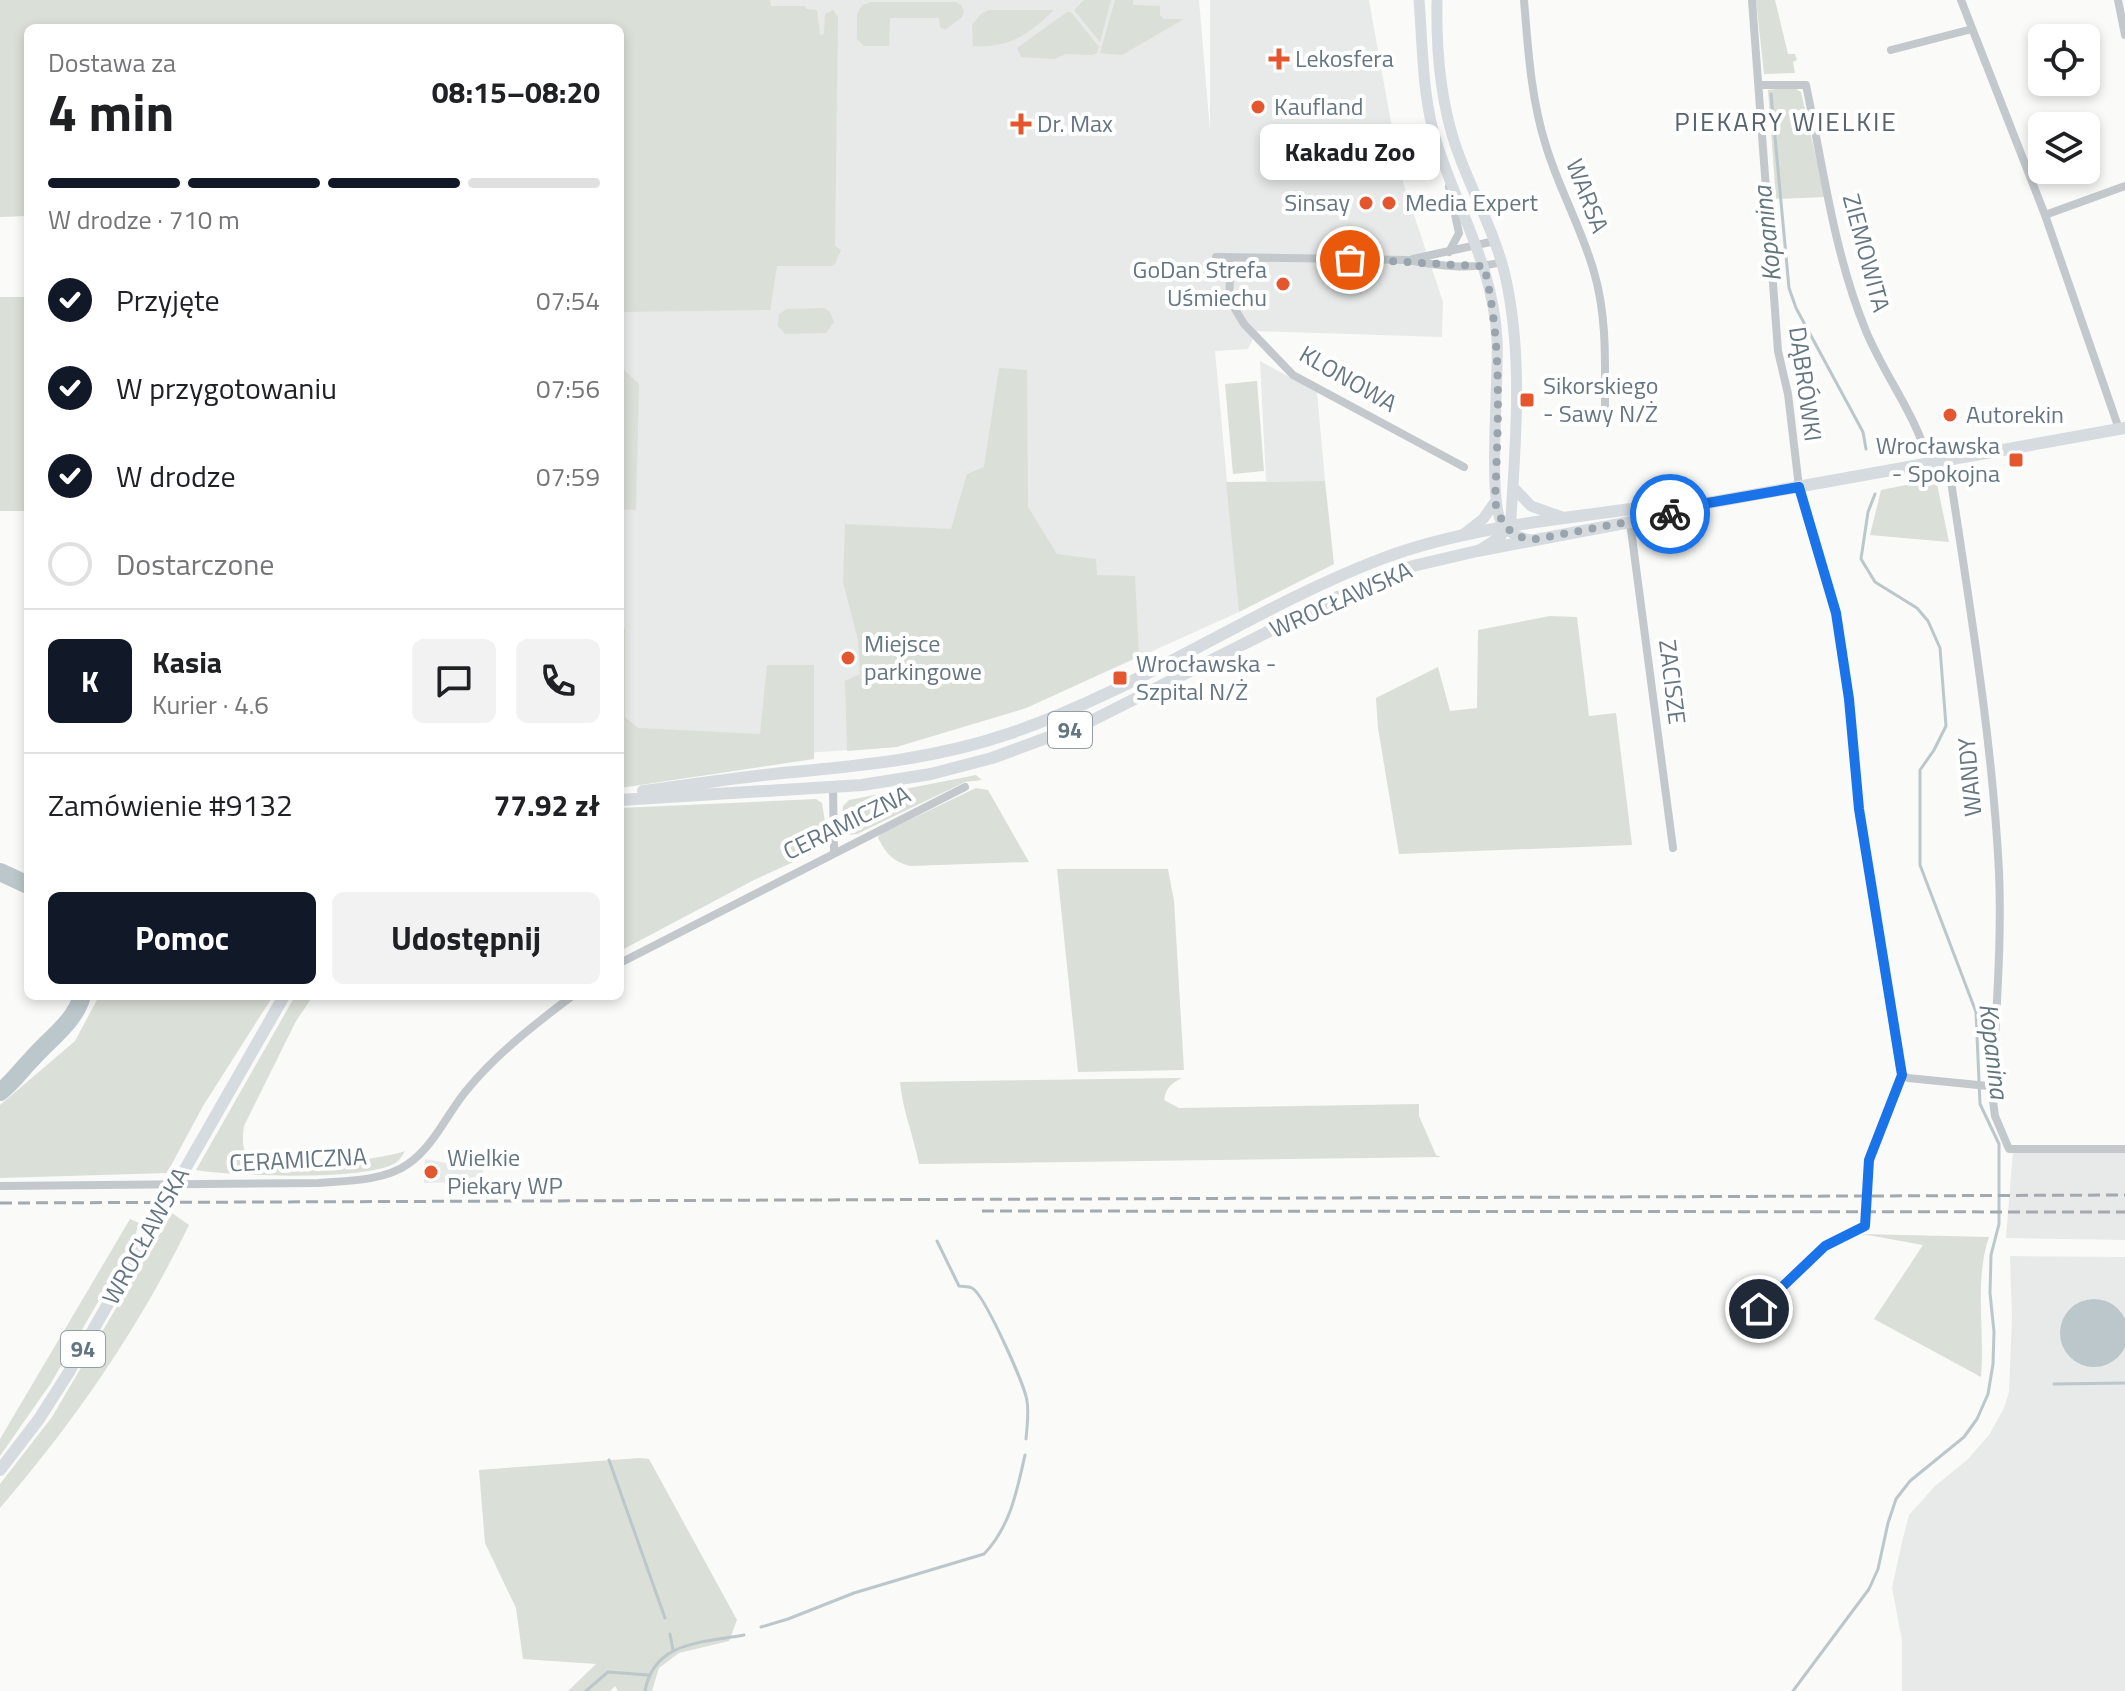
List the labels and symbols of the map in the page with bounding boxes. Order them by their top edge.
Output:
place label: Lekosfera [1295,40,1394,76]
marker: Lekosfera [1270,50,1288,68]
place label: Kaufland [1274,88,1364,124]
marker: Kaufland [1249,98,1267,116]
district label: PIEKARY WIELKIE [1674,102,1898,141]
place label: Dr. Max [1037,105,1113,141]
marker: Dr. Max [1012,115,1030,133]
callout: Kakadu Zoo [1260,124,1440,180]
street label: WARSA [1557,153,1619,238]
water label: Kopanina [1742,182,1791,284]
place label: Sinsay [1284,184,1350,220]
place label: Media Expert [1405,184,1539,220]
street label: ZIEMOWITA [1834,190,1900,316]
marker: Sinsay [1357,194,1375,212]
marker: Media Expert [1380,194,1398,212]
pin [1316,226,1384,294]
place label: GoDan Strefa Uśmiechu [1133,251,1267,315]
marker: GoDan Strefa Uśmiechu [1274,275,1292,293]
street label: DĄBRÓWKI [1780,324,1832,444]
street label: KLONOWA [1293,336,1404,421]
place label: Sikorskiego - Sawy N/Ż [1543,367,1658,431]
marker: Sikorskiego - Sawy N/Ż [1518,391,1536,409]
place label: Autorekin [1966,396,2064,432]
marker: Autorekin [1941,406,1959,424]
place label: Wrocławska - Spokojna [1876,427,2000,491]
marker: Wrocławska - Spokojna [2007,451,2025,469]
courier [1630,474,1710,554]
street label: WROCŁAWSKA [1264,552,1418,647]
place label: Miejsce parkingowe [864,625,982,689]
street label: ZACISZE [1650,638,1696,726]
place label: Wrocławska - Szpital N/Ż [1136,645,1276,709]
marker: Miejsce parkingowe [839,649,857,667]
marker: Wrocławska - Szpital N/Ż [1111,669,1129,687]
road number: 94 [1048,712,1092,748]
street label: WANDY [1948,736,1990,818]
street label: CERAMICZNA [777,776,916,868]
water label: Kopanina [1969,1001,2020,1103]
street label: CERAMICZNA [228,1137,368,1181]
place label: Wielkie Piekary WP [447,1139,563,1203]
street label: WROCŁAWSKA [92,1160,198,1311]
marker: Wielkie Piekary WP [422,1163,440,1181]
pin [1725,1275,1793,1343]
road number: 94 [61,1331,105,1367]

